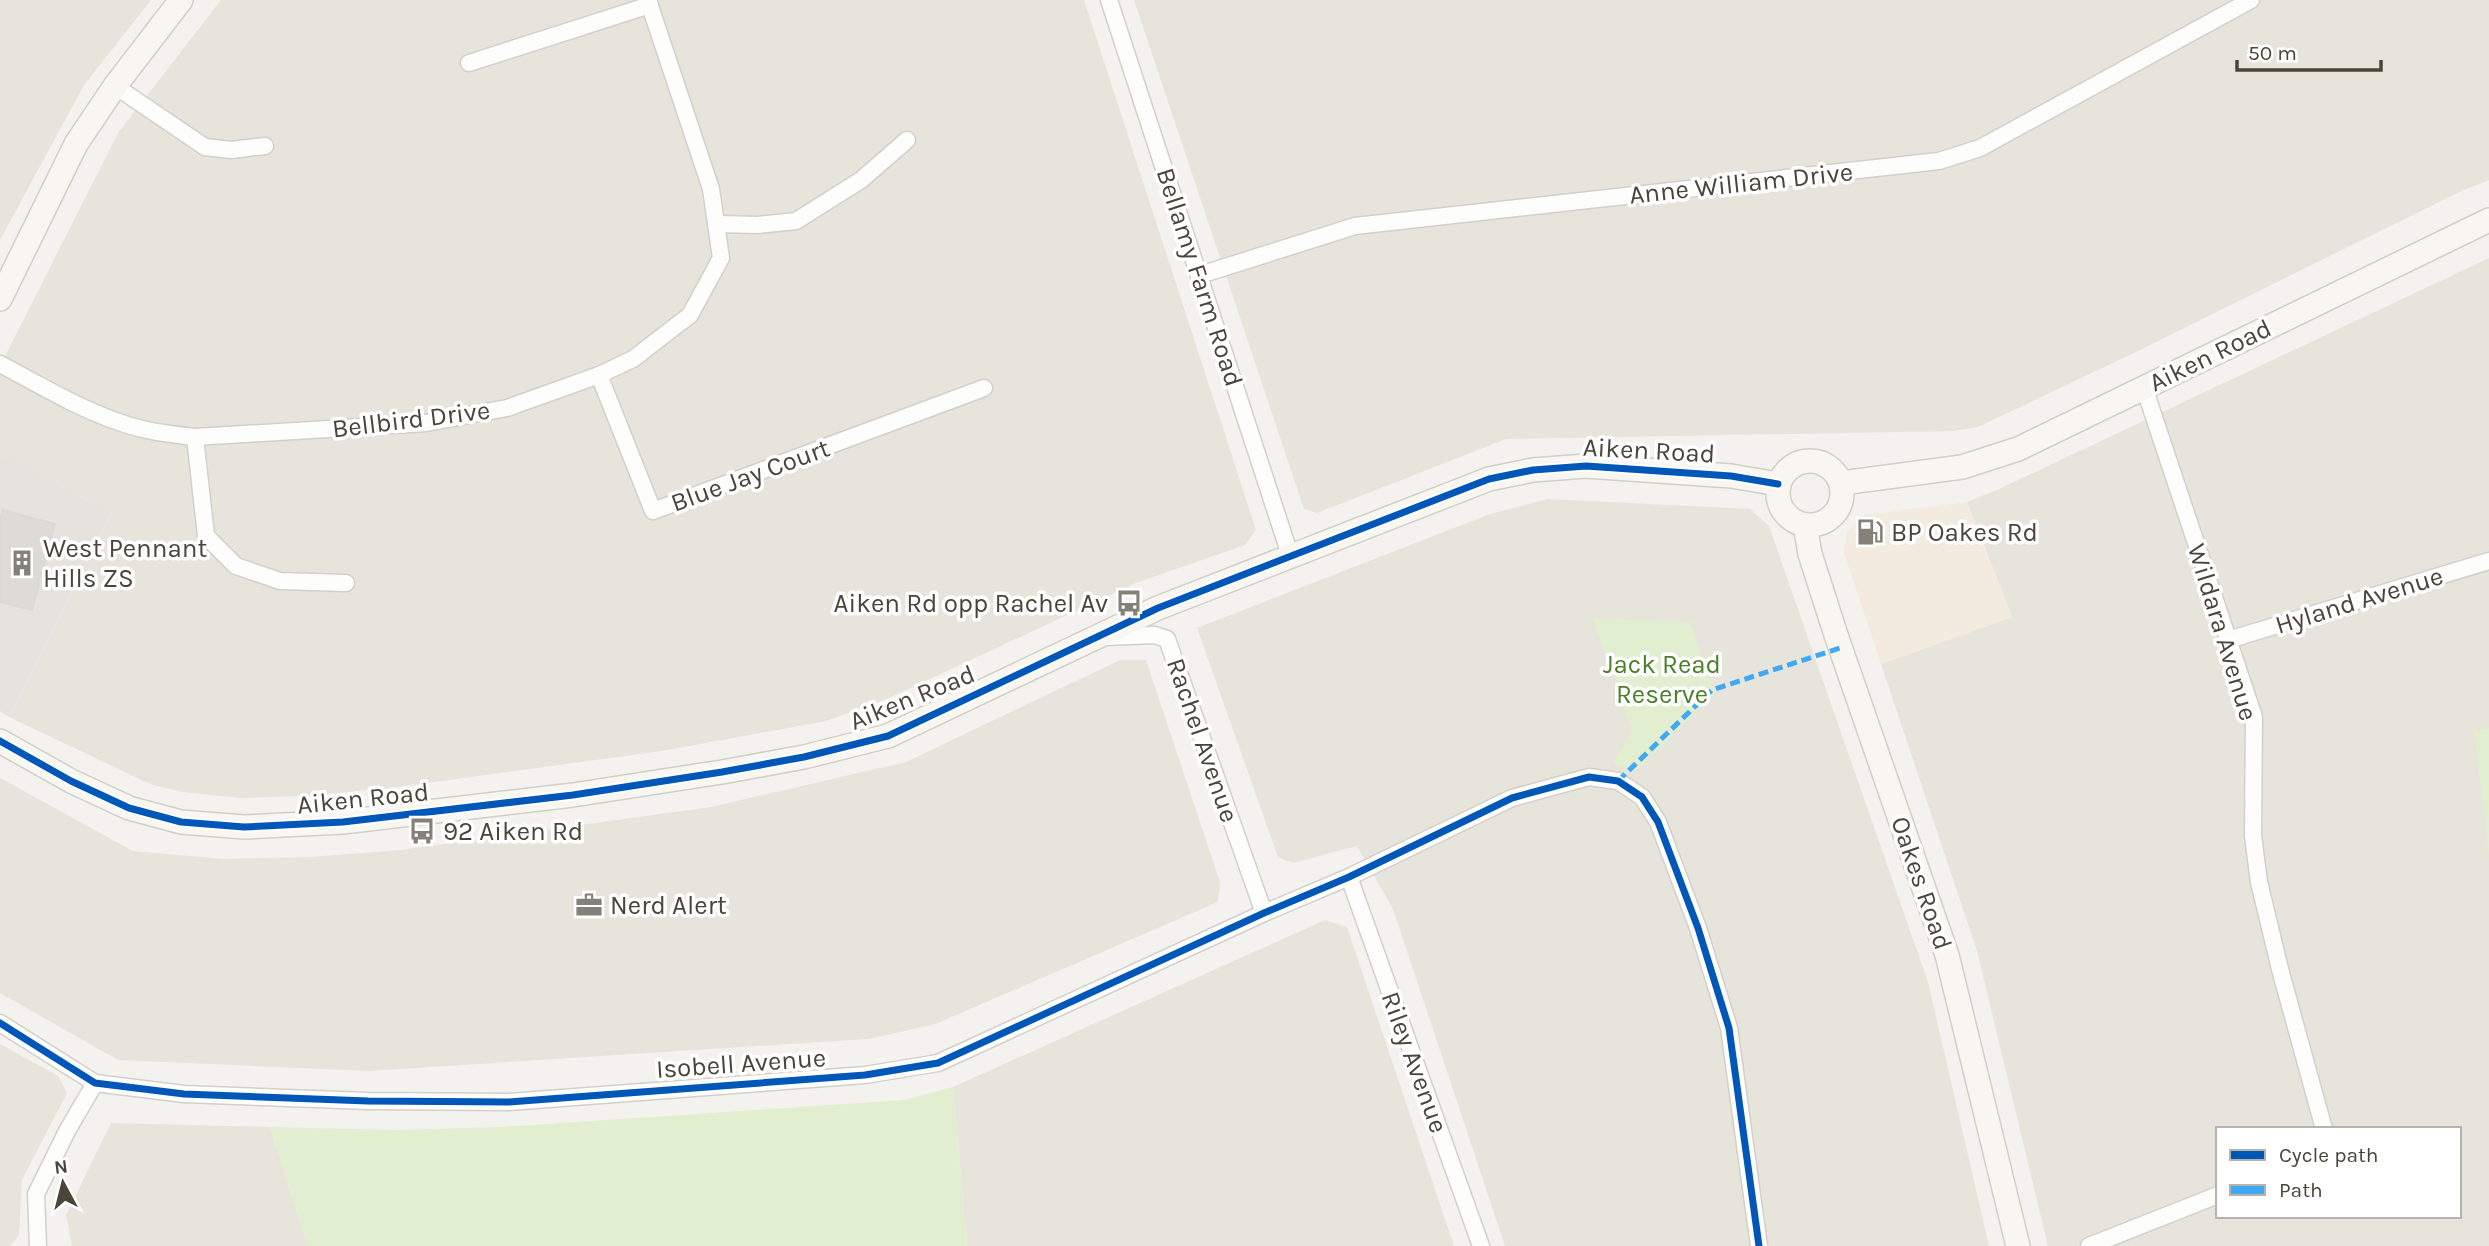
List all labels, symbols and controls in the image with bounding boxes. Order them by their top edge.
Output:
scale bar [2237,28,2380,72]
text: 50 m [2248,41,2297,65]
street label: Anne William Drive [1628,156,1854,211]
street label: Bellamy Farm Road [1150,164,1250,390]
street label: Aiken Road [2144,312,2277,398]
street label: Bellbird Drive [330,394,492,445]
street label: Blue Jay Court [666,432,834,519]
street label: Aiken Road [1582,432,1716,469]
fuel station icon: BP Oakes Rd [1855,517,1885,547]
place label: BP Oakes Rd [1891,517,2038,548]
place label: West Pennant Hills ZS [43,533,208,594]
street label: Wildara Avenue [2181,540,2264,724]
building icon: West Pennant Hills ZS [7,548,37,578]
street label: Hyland Avenue [2271,560,2447,641]
place label: Aiken Rd opp Rachel Av [834,588,1108,619]
bus stop icon: Aiken Rd opp Rachel Av [1114,588,1144,618]
park label: Jack Read Reserve [1603,649,1721,710]
street label: Rachel Avenue [1160,654,1245,826]
street label: Aiken Road [845,658,979,737]
street label: Aiken Road [296,776,431,821]
street label: Oakes Road [1884,812,1959,954]
bus stop icon: 92 Aiken Rd [407,816,437,846]
place label: 92 Aiken Rd [443,816,583,847]
office icon: Nerd Alert [574,890,604,920]
place label: Nerd Alert [610,890,727,921]
street label: Riley Avenue [1375,987,1454,1137]
street label: Isobell Avenue [655,1042,827,1085]
legend [2216,1127,2461,1218]
text: Cycle path [2279,1143,2379,1167]
north arrow [28,1148,98,1218]
text: N [53,1155,69,1179]
text: Path [2279,1178,2323,1202]

